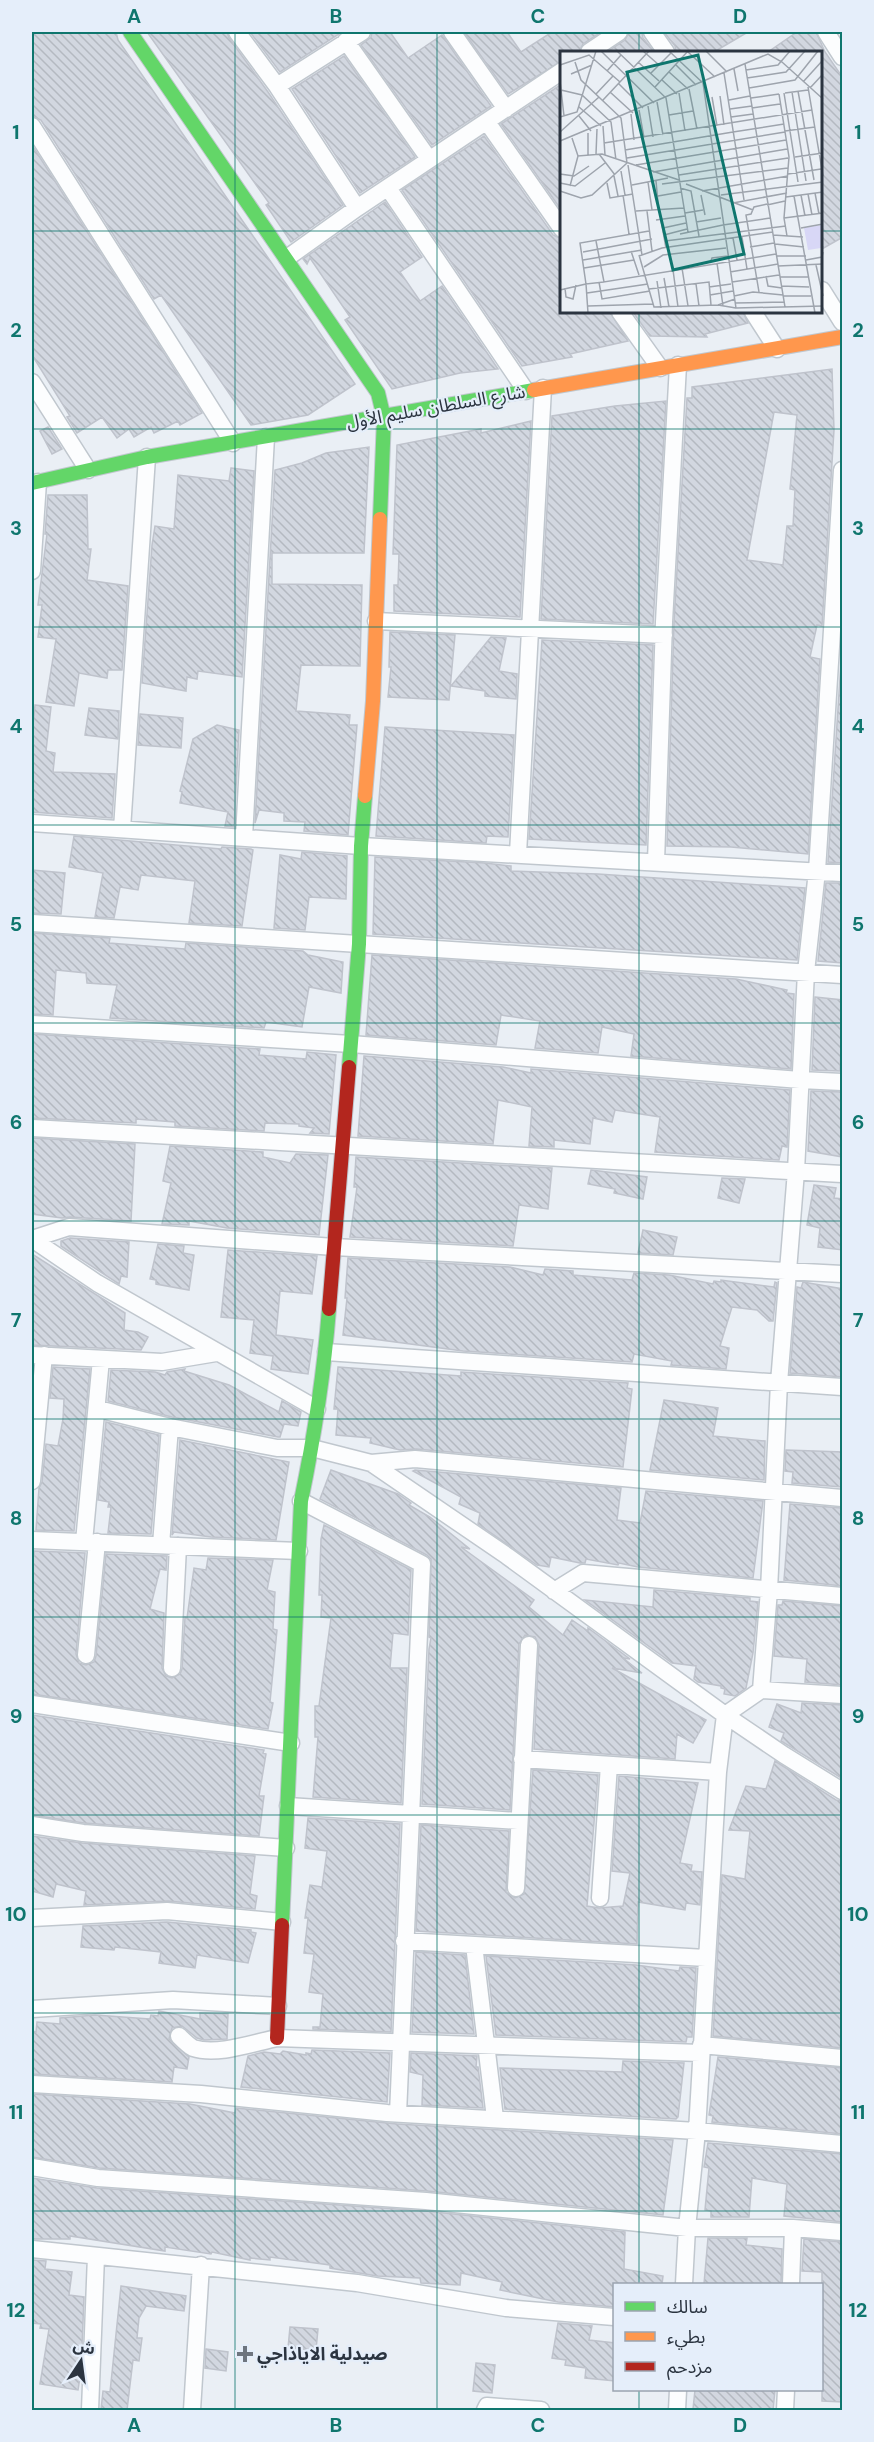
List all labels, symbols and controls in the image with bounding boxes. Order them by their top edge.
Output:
text: A [127,3,141,29]
text: B [330,3,342,29]
text: C [531,3,545,29]
text: D [733,3,747,29]
inset map [560,51,823,314]
text: 1 [12,119,20,145]
text: 1 [854,119,862,145]
text: 2 [10,317,22,343]
text: 2 [852,317,864,343]
street label: شارع السلطان سليم الأول [345,379,528,437]
text: 3 [10,515,22,541]
text: 3 [852,515,864,541]
text: 4 [10,713,23,739]
text: 4 [852,713,865,739]
text: 5 [10,911,22,937]
text: 5 [852,911,864,937]
text: 6 [10,1109,22,1135]
text: 6 [852,1109,864,1135]
text: 7 [11,1307,22,1333]
text: 7 [853,1307,864,1333]
text: 8 [10,1505,22,1531]
text: 8 [852,1505,864,1531]
text: 9 [10,1703,22,1729]
text: 9 [852,1703,864,1729]
text: 10 [5,1901,27,1927]
text: 10 [847,1901,869,1927]
text: 11 [9,2099,23,2125]
text: 11 [851,2099,865,2125]
legend [613,2283,823,2391]
text: سالك [667,2295,708,2319]
text: 12 [7,2297,25,2323]
text: 12 [849,2297,867,2323]
text: بطيء [667,2325,705,2350]
north arrow [51,2331,111,2391]
text: ش [71,2334,97,2360]
place label: صيدلية الاياذاجي [257,2342,388,2368]
marker: صيدلية الاياذاجي [238,2347,252,2361]
text: مزدحم [667,2355,712,2380]
text: A [127,2412,141,2438]
text: B [330,2412,342,2438]
text: C [531,2412,545,2438]
text: D [733,2412,747,2438]

